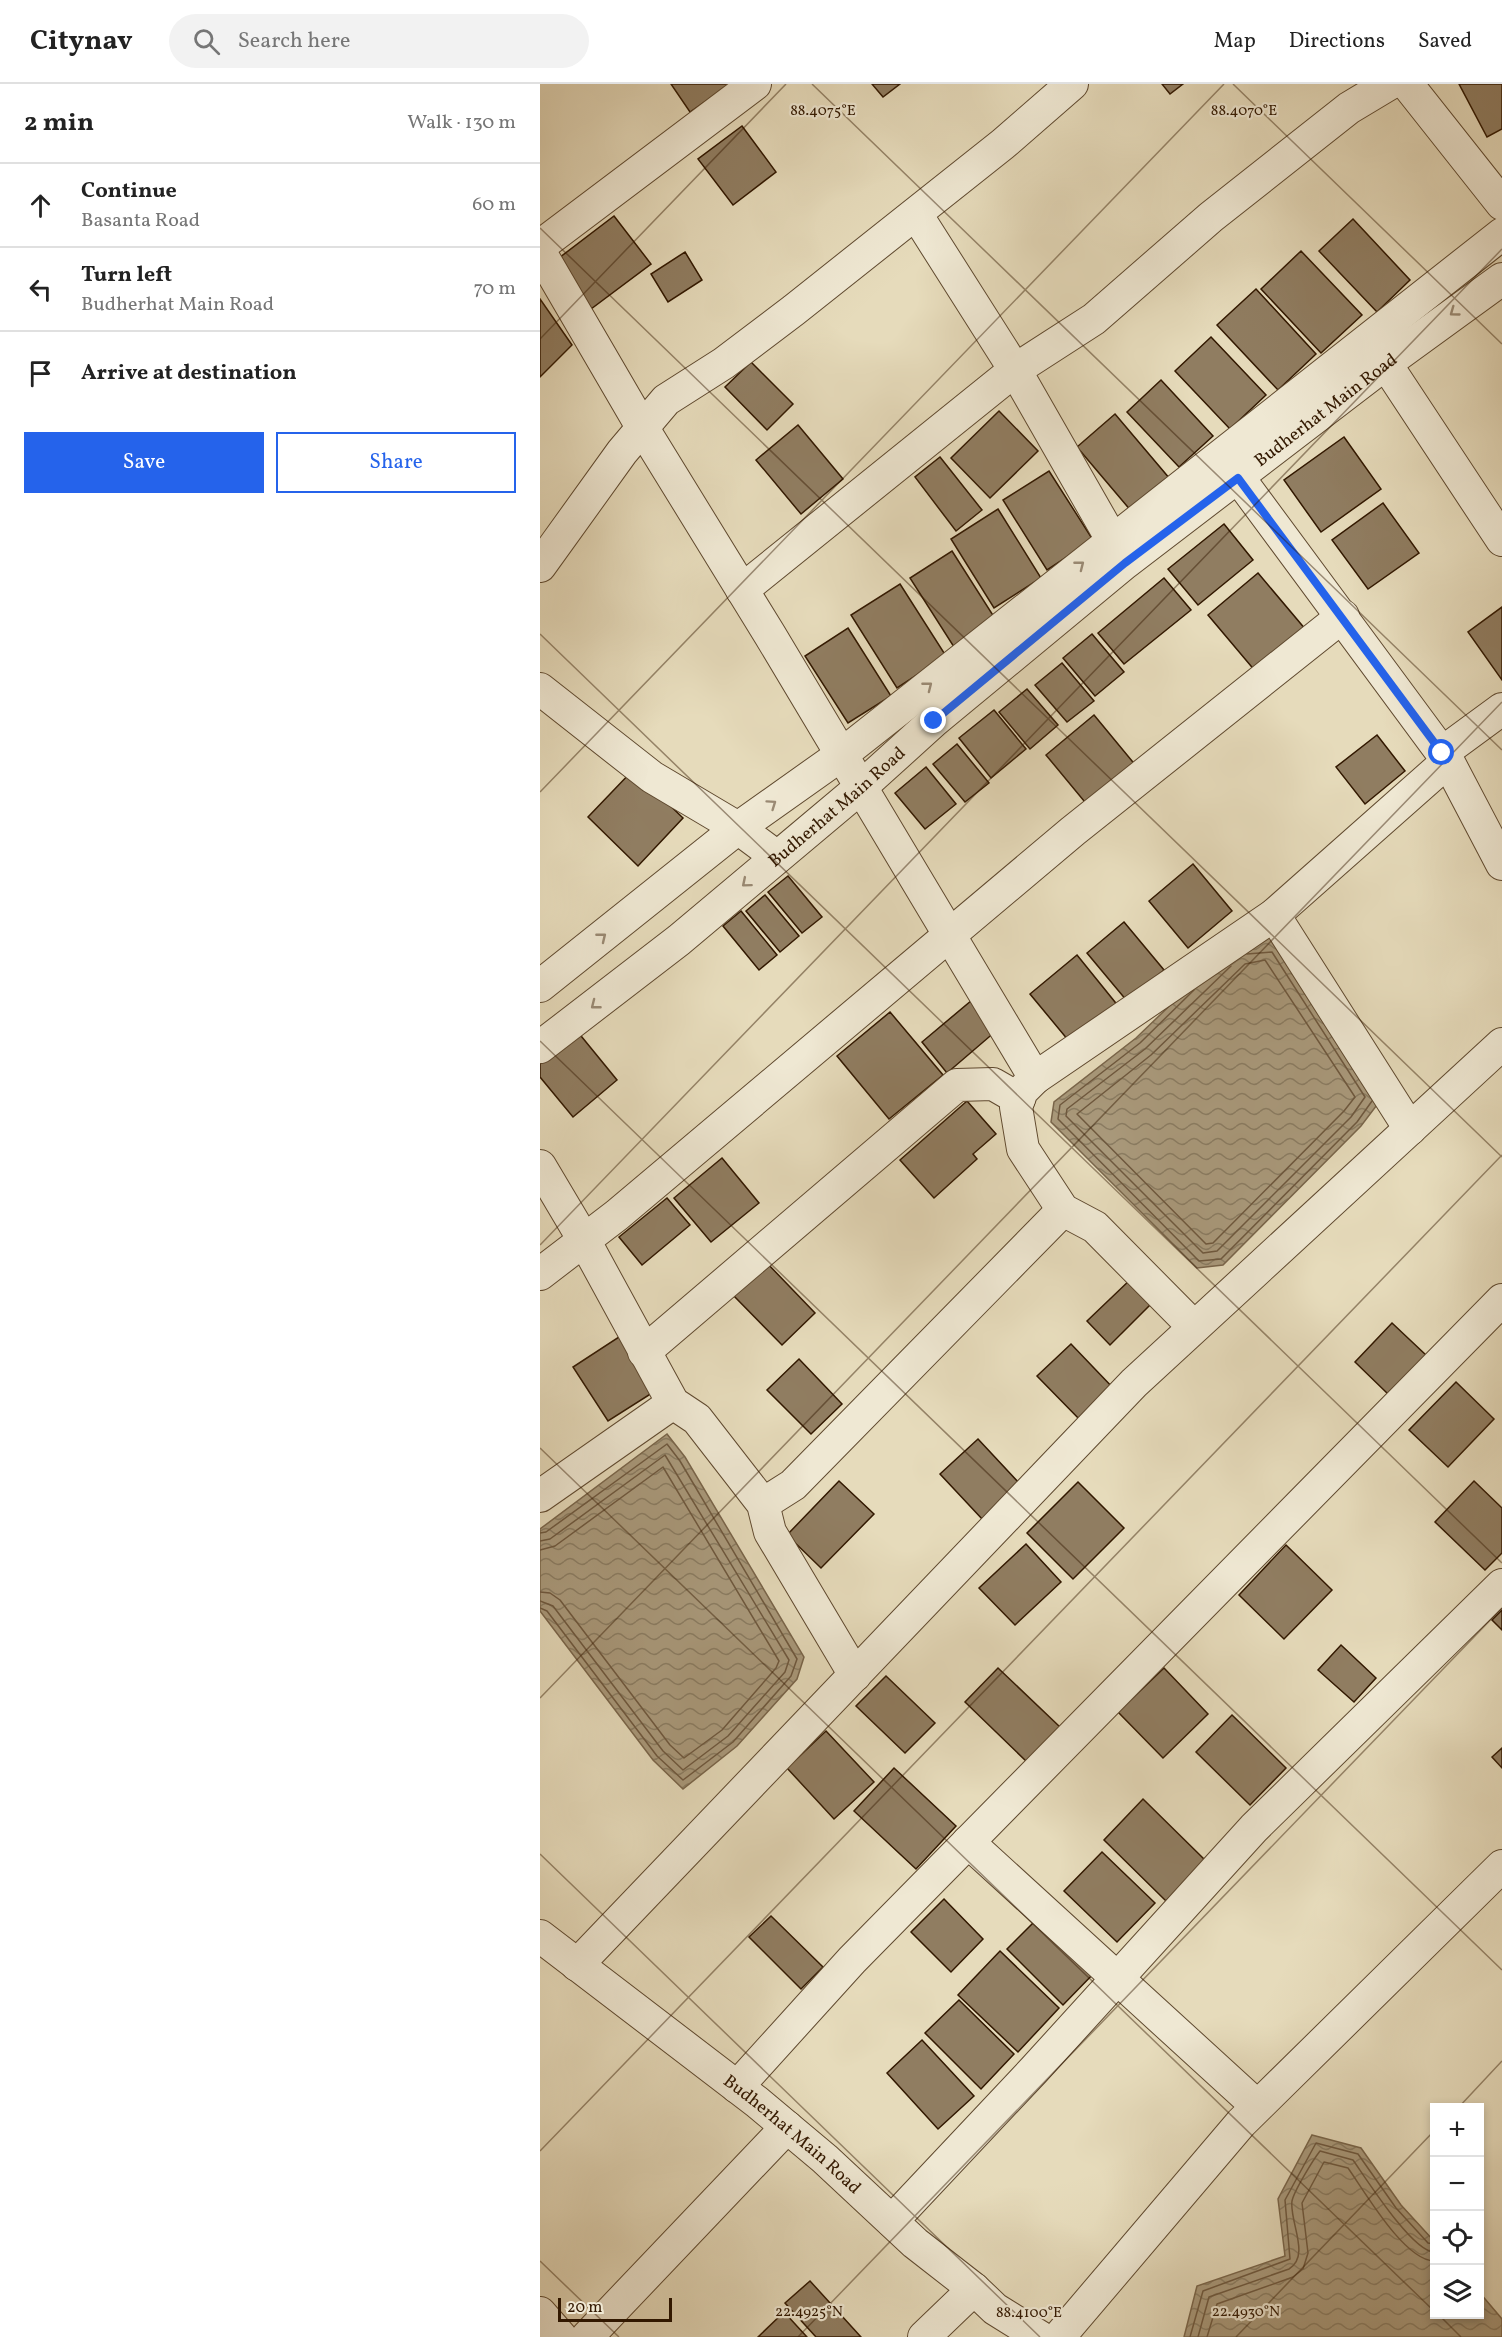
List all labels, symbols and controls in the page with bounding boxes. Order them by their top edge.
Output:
search box [169,14,589,68]
text: Citynav [30,22,133,61]
icon: search [190,25,223,58]
text: Search here [238,26,350,57]
text: Map [1214,27,1256,56]
text: Directions [1289,27,1385,56]
text: Saved [1418,27,1472,56]
text: 88.4075°E [790,101,856,122]
text: 88.4070°E [1211,101,1277,122]
text: 2 min [24,105,94,141]
text: Walk · 130 m [407,109,516,137]
text: Continue [81,176,177,207]
icon: ahead [24,189,57,222]
text: 60 m [472,191,516,219]
text: Basanta Road [81,207,200,235]
text: Turn left [81,260,172,291]
icon: left [24,273,57,306]
text: 70 m [473,275,516,303]
text: Budherhat Main Road [81,291,274,319]
one-way arrow [1450,305,1461,316]
street label: Budherhat Main Road [1250,348,1403,473]
icon: arrive [24,357,57,390]
text: Arrive at destination [81,358,297,389]
button: Save [24,432,264,493]
button: Share [276,432,516,493]
one-way arrow [1074,561,1085,572]
one-way arrow [921,682,932,693]
route end [920,707,946,733]
route start [1428,739,1454,765]
street label: Budherhat Main Road [764,741,912,874]
one-way arrow [766,800,777,811]
one-way arrow [742,875,753,886]
one-way arrow [595,933,606,944]
one-way arrow [590,997,601,1008]
street label: Budherhat Main Road [717,2069,866,2201]
map controls [1430,2103,1484,2319]
button: + [1430,2103,1484,2157]
button: − [1430,2157,1484,2211]
button: locate [1430,2211,1484,2265]
button: layers [1430,2265,1484,2319]
scale bar [558,2295,672,2322]
text: 20 m [567,2297,602,2319]
text: 22.4925°N [775,2302,843,2323]
text: 22.4930°N [1212,2302,1280,2323]
text: 88.4100°E [996,2303,1062,2324]

